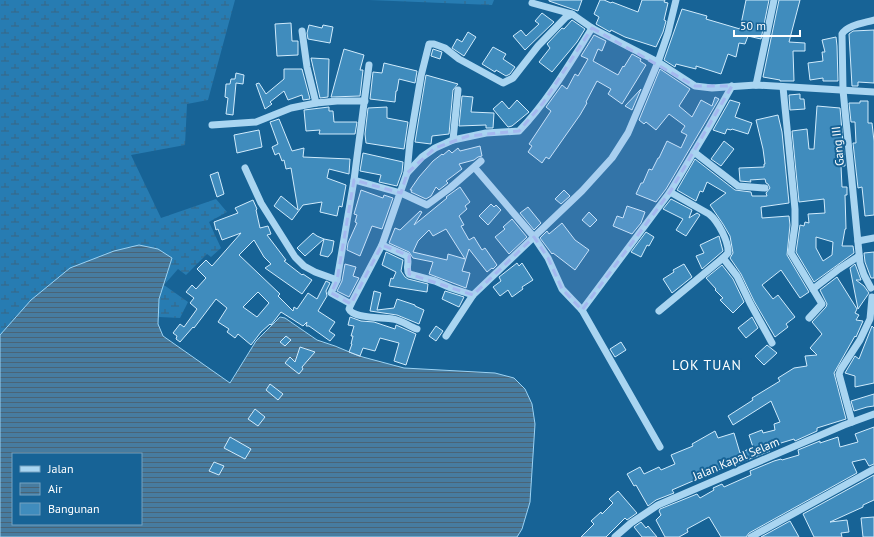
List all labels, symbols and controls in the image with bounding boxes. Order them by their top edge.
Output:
scale bar [734,12,800,38]
text: 50 m [740,18,766,33]
street label: Gang III [828,125,847,167]
district label: LOK TUAN [672,356,742,374]
street label: Jalan Kapal Selam [689,434,781,484]
legend [12,453,142,525]
text: Jalan [47,461,73,476]
text: Air [48,481,62,496]
text: Bangunan [48,501,100,516]

